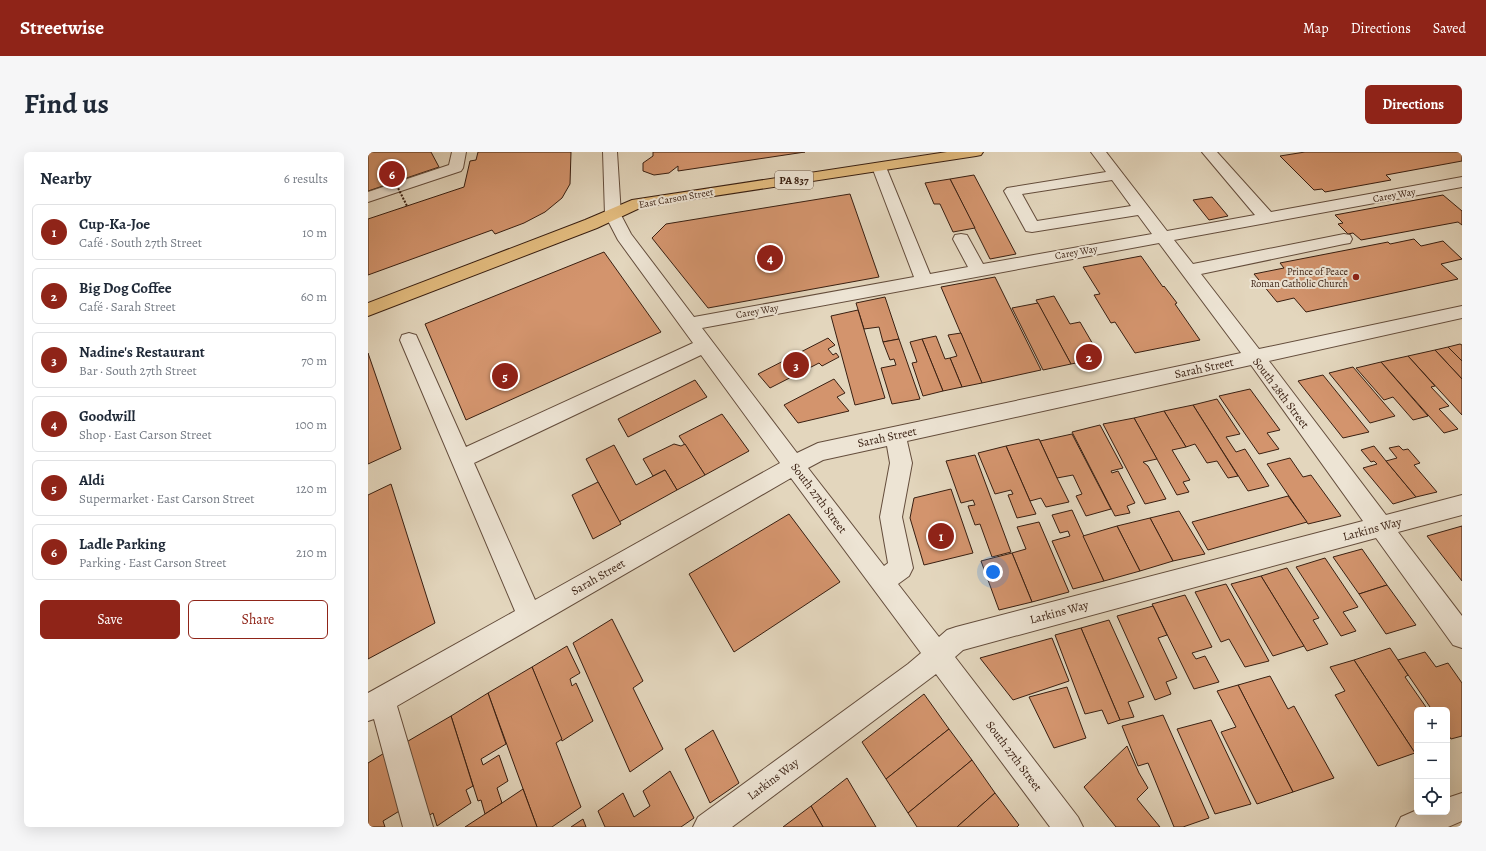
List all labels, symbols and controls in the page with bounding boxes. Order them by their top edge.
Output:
text: Streetwise [20,15,104,41]
text: Map [1303,19,1329,38]
text: Directions [1351,19,1411,38]
text: Saved [1433,19,1466,38]
text: Find us [24,85,109,123]
button: Directions [1365,85,1462,124]
pin: 6 [379,159,405,189]
text: Nearby [40,167,91,190]
text: 6 results [284,170,328,187]
road number: PA 837 [775,171,813,189]
street label: East Carson Street [638,185,715,211]
street label: Carey Way [1372,185,1417,205]
text: Cup-Ka-Joe [79,214,150,234]
text: 1 [52,224,56,241]
text: 10 m [302,224,327,241]
text: Café · South 27th Street [79,234,202,251]
street label: Carey Way [1054,242,1099,262]
pin: 4 [757,243,783,273]
place label: Prince of Peace Roman Catholic Church [1250,265,1349,290]
marker: Prince of Peace Roman Catholic Church [1351,272,1361,282]
text: Big Dog Coffee [79,278,172,298]
text: 2 [51,288,57,305]
text: 60 m [301,288,327,305]
text: Café · Sarah Street [79,298,176,315]
street label: Carey Way [735,301,780,321]
text: Nadine's Restaurant [79,342,205,362]
pin: 2 [1076,342,1102,372]
pin: 3 [783,350,809,380]
text: 3 [51,352,57,369]
text: 70 m [301,352,327,369]
street label: Sarah Street [1173,354,1235,382]
street label: South 28th Street [1249,354,1313,432]
pin: 5 [492,361,518,391]
text: Bar · South 27th Street [79,362,197,379]
text: Goodwill [79,406,135,426]
text: 4 [51,416,57,433]
text: 100 m [295,416,327,433]
street label: Sarah Street [856,423,918,451]
text: Shop · East Carson Street [79,426,212,443]
street label: South 27th Street [787,460,851,537]
text: Aldi [79,470,105,490]
text: 5 [51,480,57,497]
text: 120 m [296,480,327,497]
text: Supermarket · East Carson Street [79,490,255,507]
street label: Larkins Way [1341,513,1404,545]
pin: 1 [928,521,954,551]
text: Ladle Parking [79,534,166,554]
text: 6 [51,544,57,561]
text: 210 m [296,544,327,561]
text: Parking · East Carson Street [79,554,227,571]
street label: Sarah Street [568,555,628,599]
your location [983,562,1003,582]
street label: Larkins Way [1028,596,1091,628]
button: Save [40,600,180,639]
button: Share [188,600,328,639]
map controls [1414,707,1450,815]
button: + [1414,707,1450,743]
street label: South 27th Street [982,718,1046,795]
button: − [1414,743,1450,779]
street label: Larkins Way [744,754,802,804]
button: locate [1414,779,1450,815]

